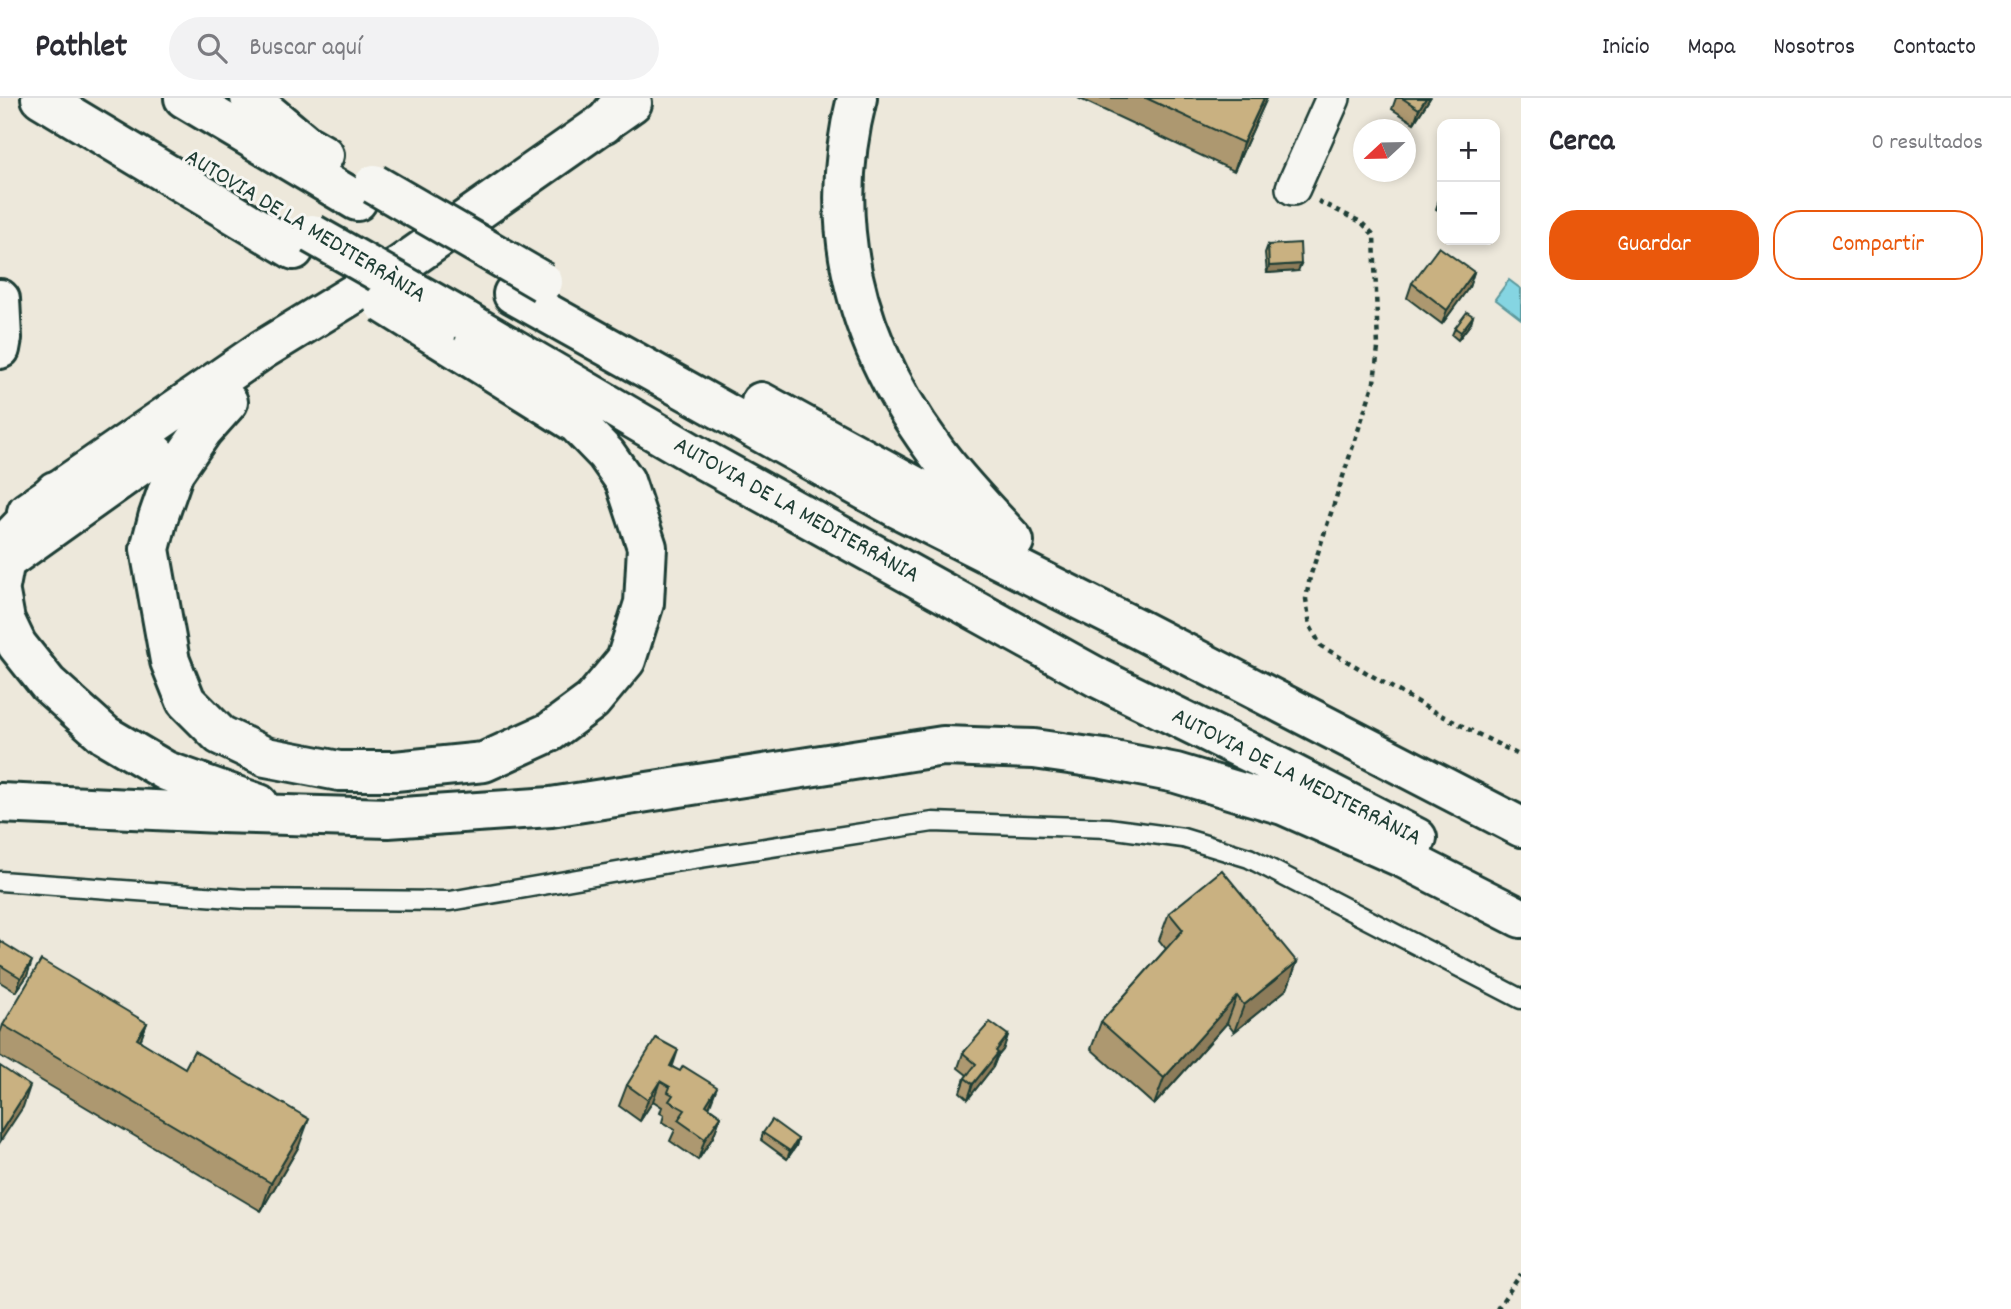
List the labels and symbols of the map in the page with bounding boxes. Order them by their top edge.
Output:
north arrow [1353,119,1416,182]
street label: AUTOVIA DE LA MEDITERRÀNIA [178,141,432,313]
street label: AUTOVIA DE LA MEDITERRÀNIA [667,429,925,593]
street label: AUTOVIA DE LA MEDITERRÀNIA [1165,700,1427,856]

